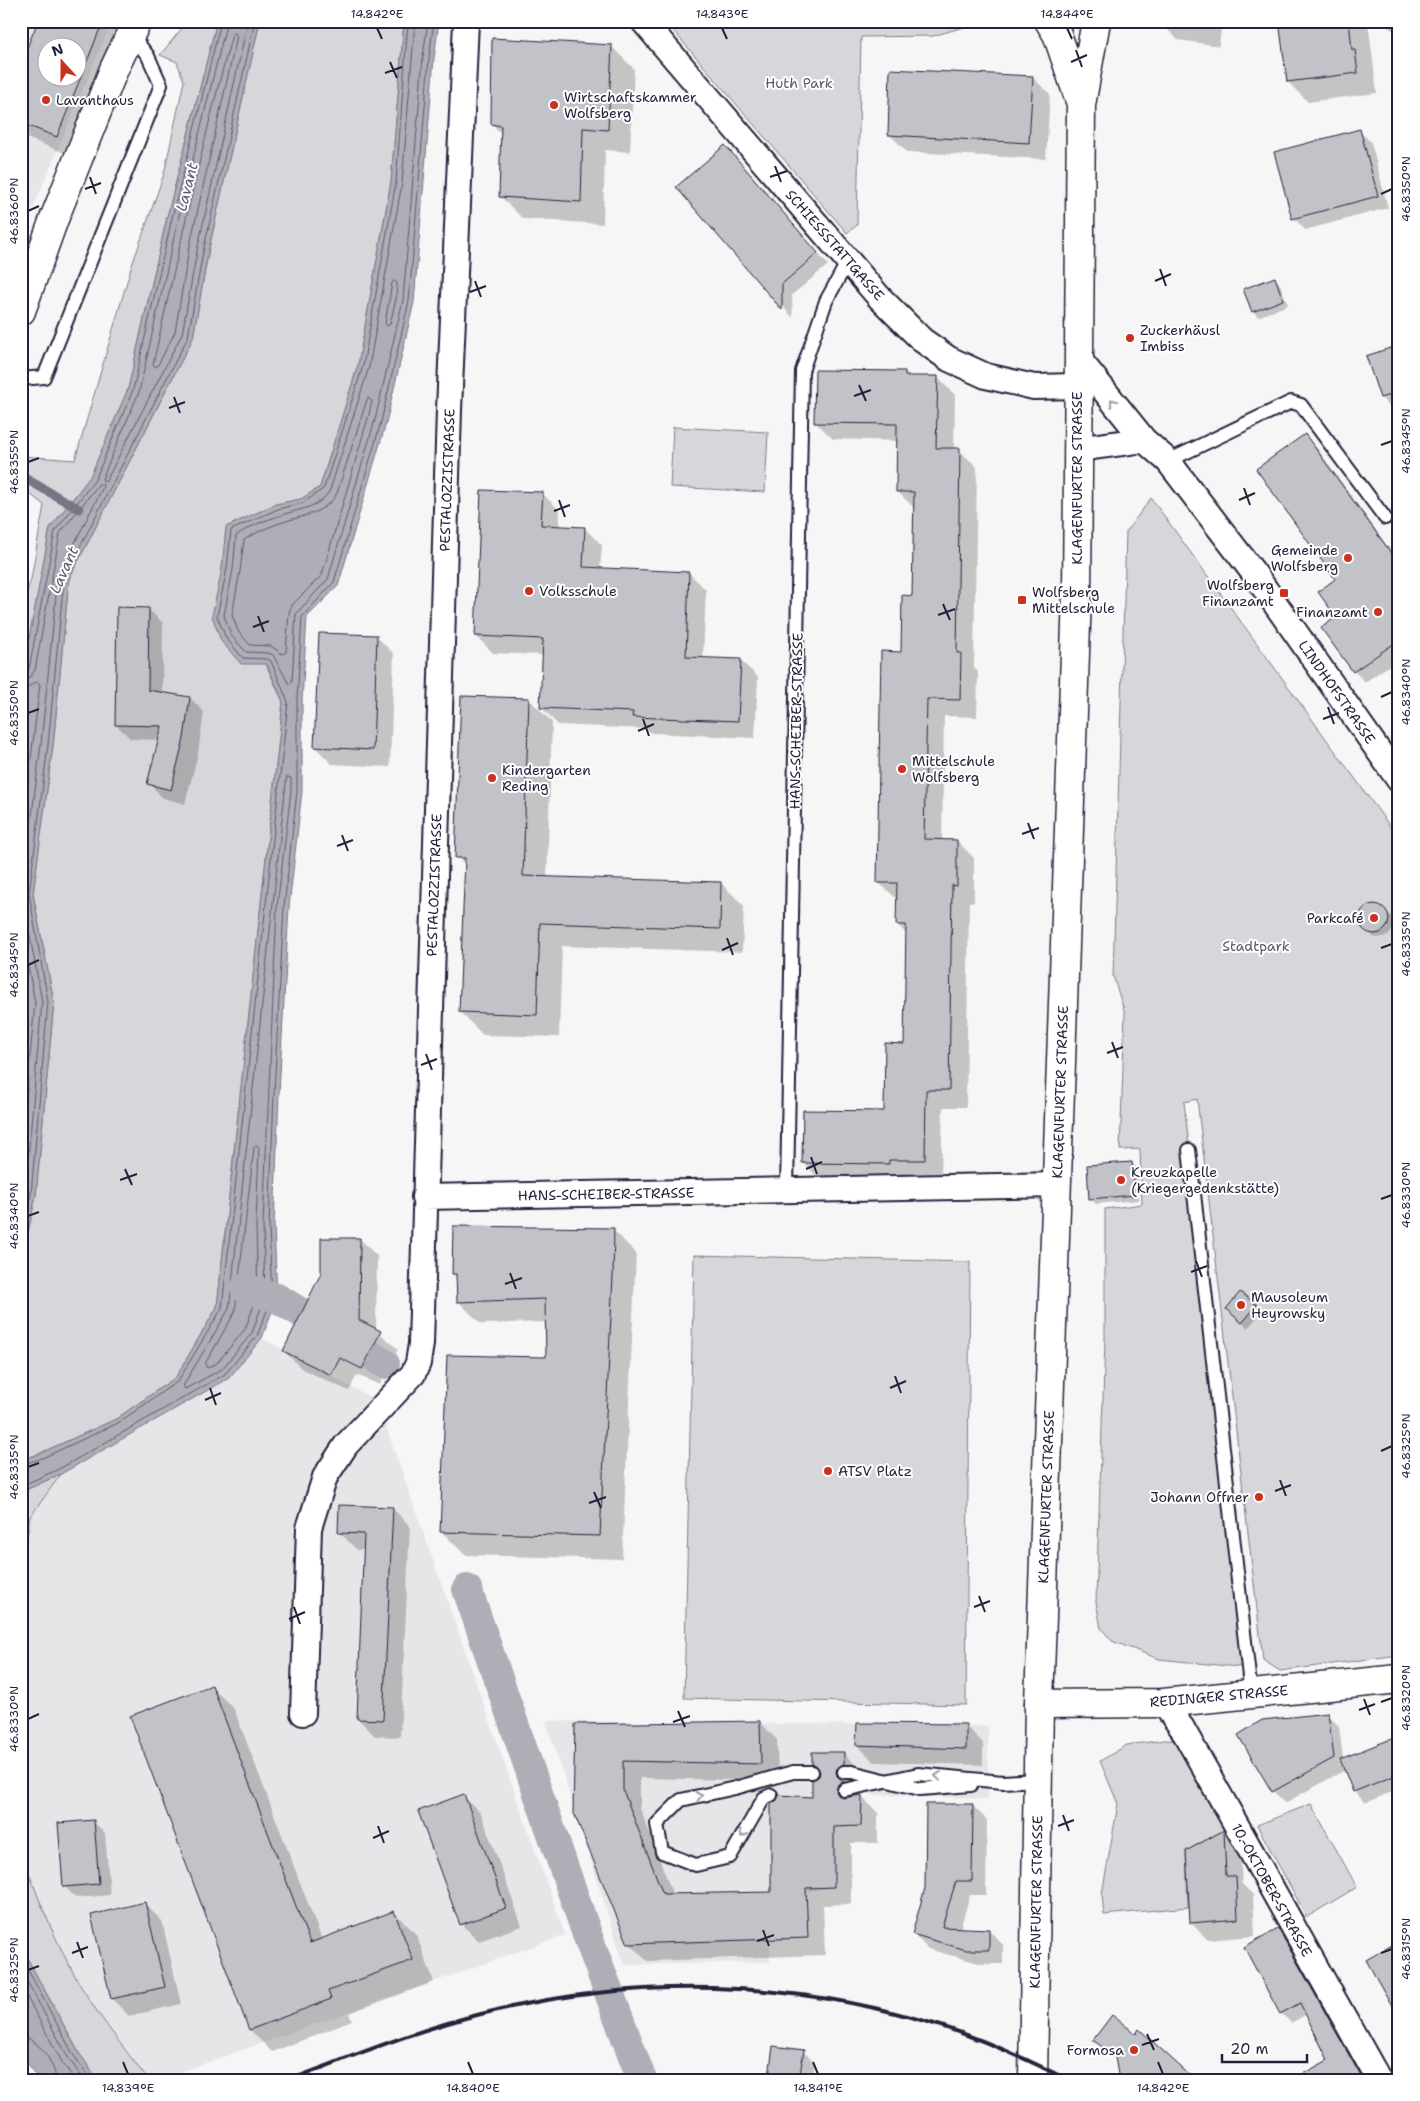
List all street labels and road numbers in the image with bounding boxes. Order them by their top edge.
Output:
street label: SCHIESSSTATTGASSE [782,186,888,304]
street label: KLAGENFURTER STRASSE [1068,391,1086,565]
street label: PESTALOZZISTRASSE [436,408,459,552]
street label: HANS-SCHEIBER-STRASSE [785,632,807,810]
street label: LINDHOFSTRASSE [1295,637,1380,747]
street label: PESTALOZZISTRASSE [423,813,446,957]
street label: KLAGENFURTER STRASSE [1048,1005,1072,1179]
street label: HANS-SCHEIBER-STRASSE [517,1183,695,1205]
street label: KLAGENFURTER STRASSE [1034,1410,1058,1584]
street label: REDINGER STRASSE [1149,1681,1289,1711]
street label: KLAGENFURTER STRASSE [1025,1815,1047,1989]
street label: 10.-OKTOBER-STRASSE [1228,1820,1316,1960]

